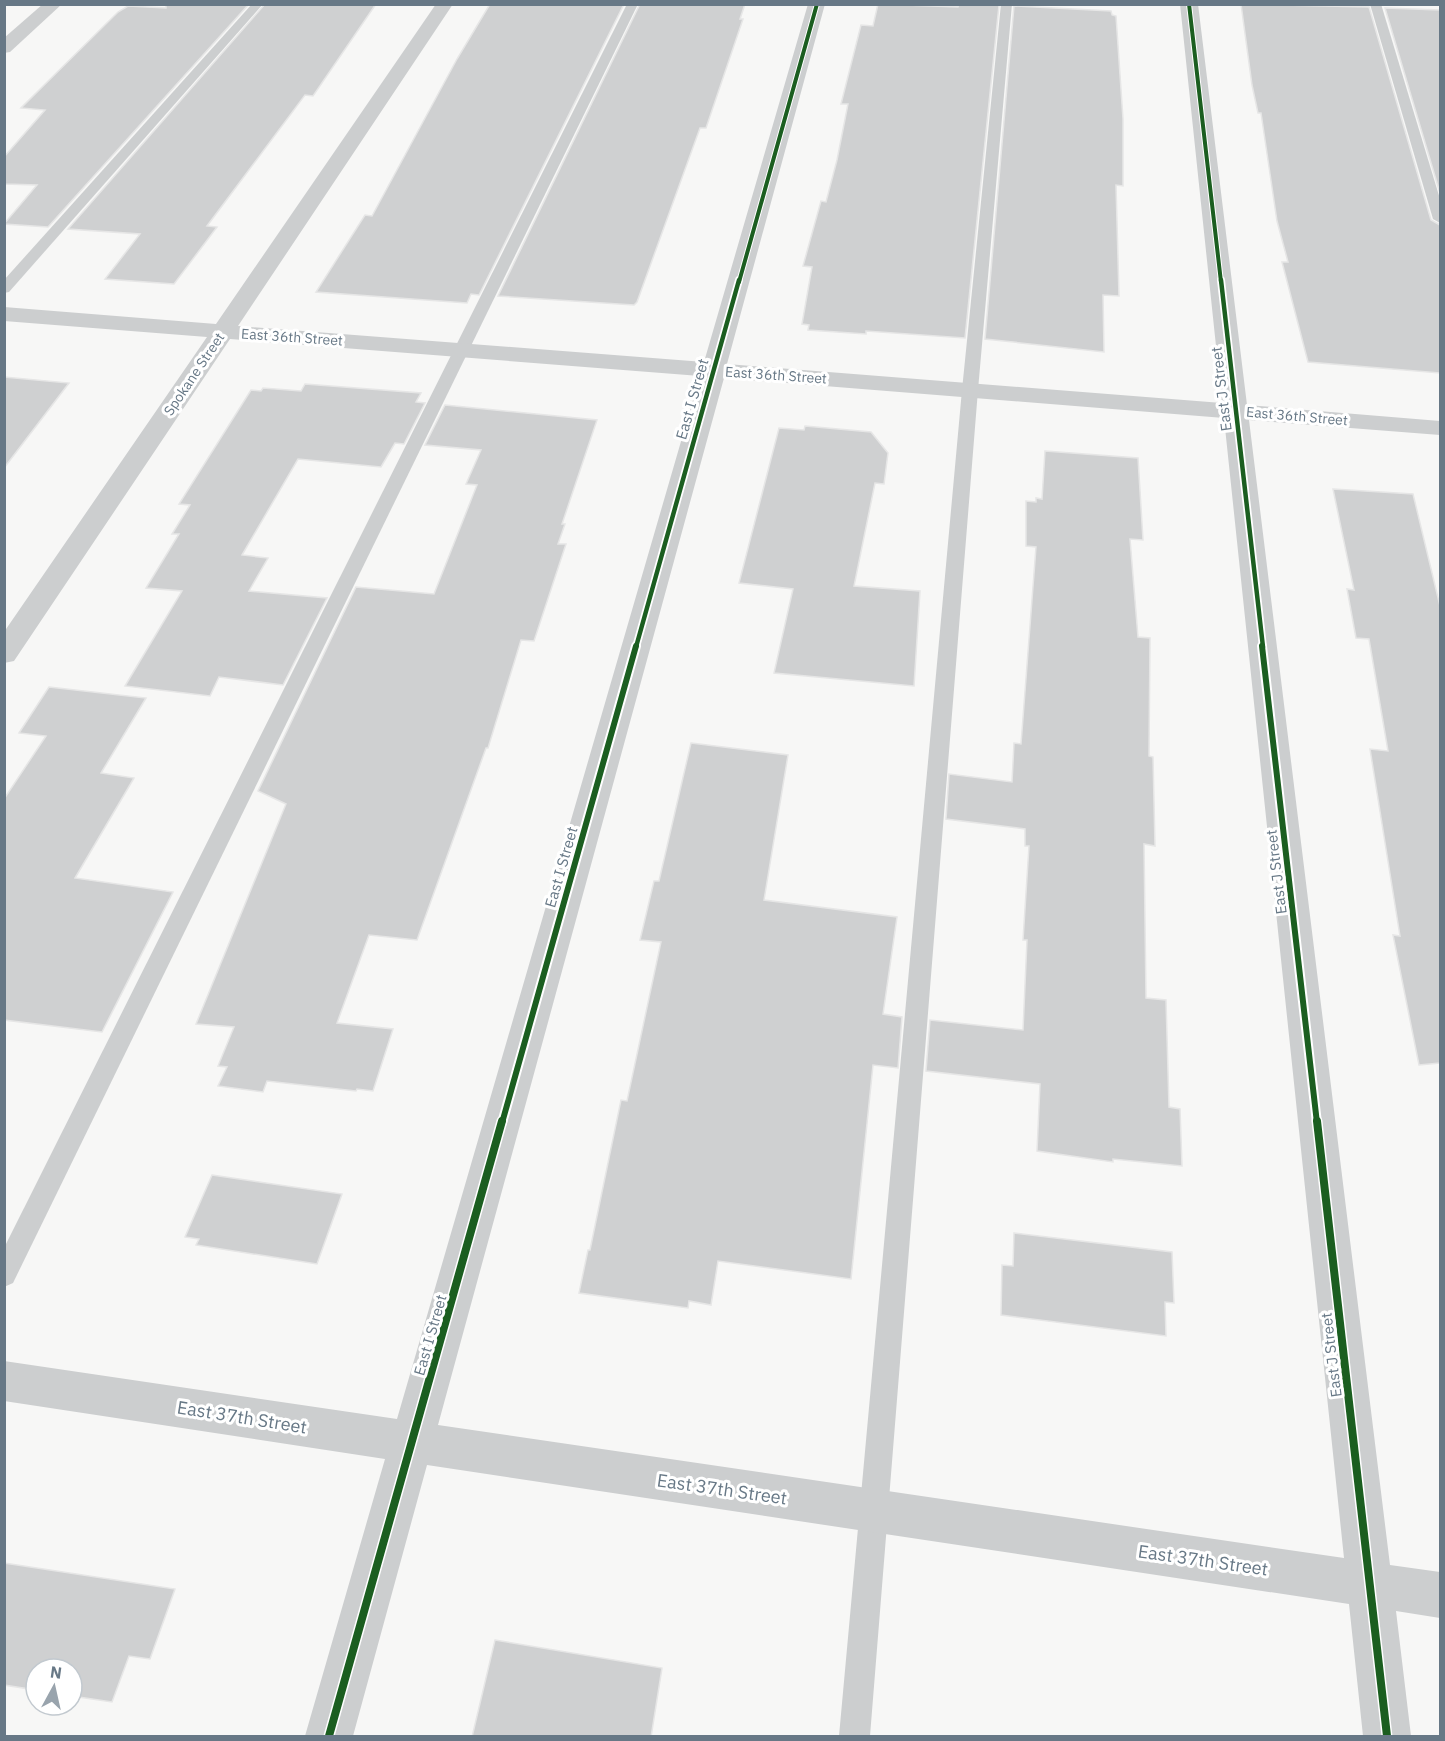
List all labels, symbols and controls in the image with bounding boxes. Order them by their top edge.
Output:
street label: East 36th Street [241,324,344,350]
street label: Spokane Street [160,329,228,419]
street label: East J Street [1206,346,1236,432]
street label: East I Street [671,356,713,442]
street label: East 36th Street [725,362,828,388]
street label: East 36th Street [1245,403,1349,429]
street label: East I Street [540,824,582,910]
street label: East J Street [1261,829,1291,915]
street label: East I Street [409,1292,451,1378]
street label: East J Street [1316,1312,1346,1398]
street label: East 37th Street [175,1395,309,1439]
street label: East 37th Street [655,1468,789,1510]
street label: East 37th Street [1136,1539,1270,1581]
north arrow [24,1657,84,1717]
text: N [49,1661,63,1683]

